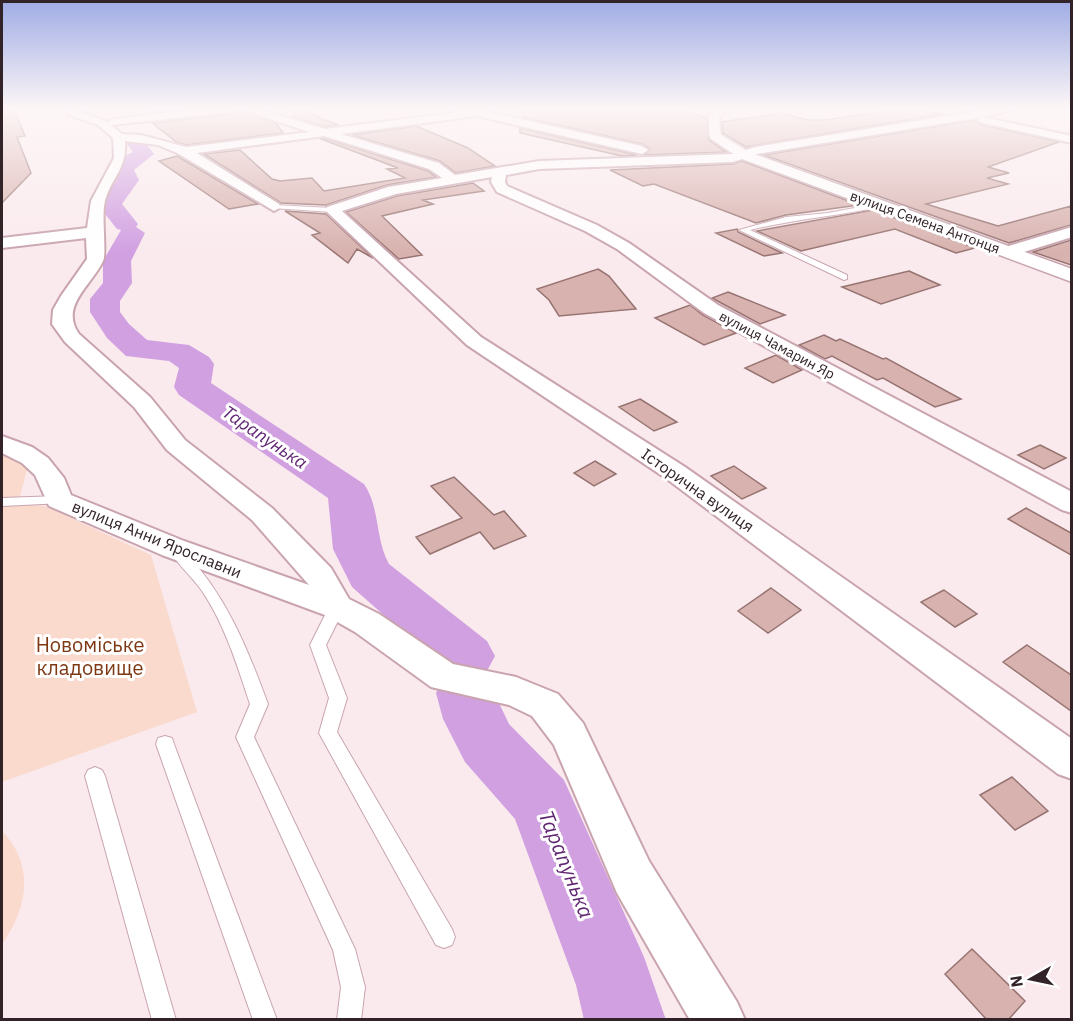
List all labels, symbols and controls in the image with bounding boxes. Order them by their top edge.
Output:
street label: вулиця Семена Антонця [848,186,1002,258]
street label: вулиця Чамарин Яр [716,307,838,383]
water label: Тарапунька [218,400,312,474]
street label: Історична вулиця [638,444,758,536]
street label: вулиця Анни Ярославни [69,496,245,582]
park label: Новоміське кладовище [36,631,144,681]
water label: Тарапунька [533,806,601,922]
north arrow [1001,949,1061,1009]
text: N [1005,974,1027,989]

